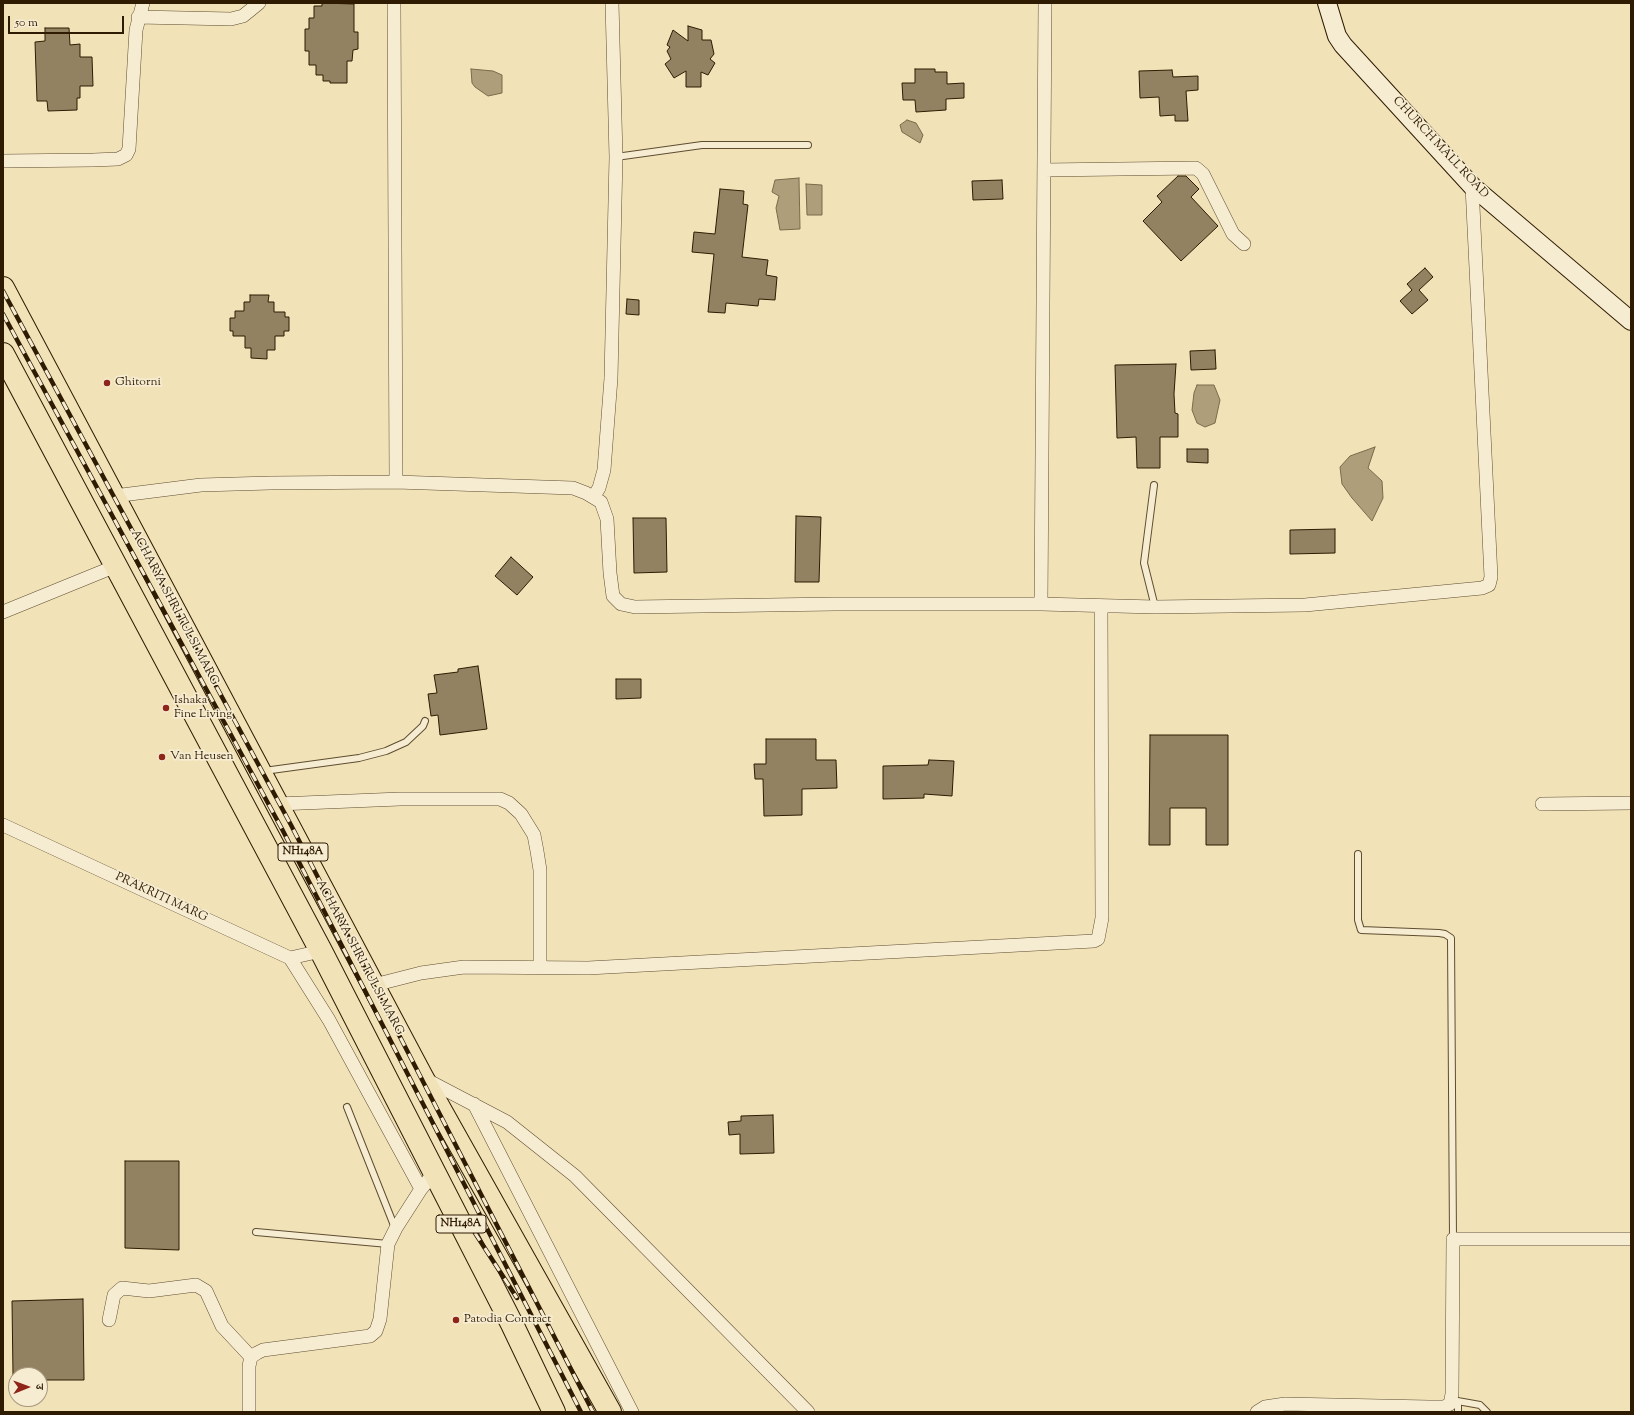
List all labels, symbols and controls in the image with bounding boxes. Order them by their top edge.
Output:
scale bar [10,8,126,34]
text: 50 m [15,14,38,32]
street label: CHURCH MALL ROAD [1389,94,1491,202]
place label: Ghitorni [115,376,161,390]
marker: Ghitorni [102,378,112,388]
street label: ACHARYA SHRI TULSI MARG [127,528,221,688]
place label: Ishaka Fine Living [174,694,232,722]
marker: Ishaka Fine Living [161,703,171,713]
place label: Van Heusen [170,750,234,764]
marker: Van Heusen [157,752,167,762]
road number: NH148A [278,843,328,861]
street label: PRAKRITI MARG [113,870,209,926]
street label: ACHARYA SHRI TULSI MARG [312,878,406,1038]
road number: NH148A [436,1215,486,1233]
place label: Patodia Contract [464,1313,551,1327]
marker: Patodia Contract [451,1315,461,1325]
north arrow [8,1367,48,1407]
text: उ [31,1384,47,1390]

